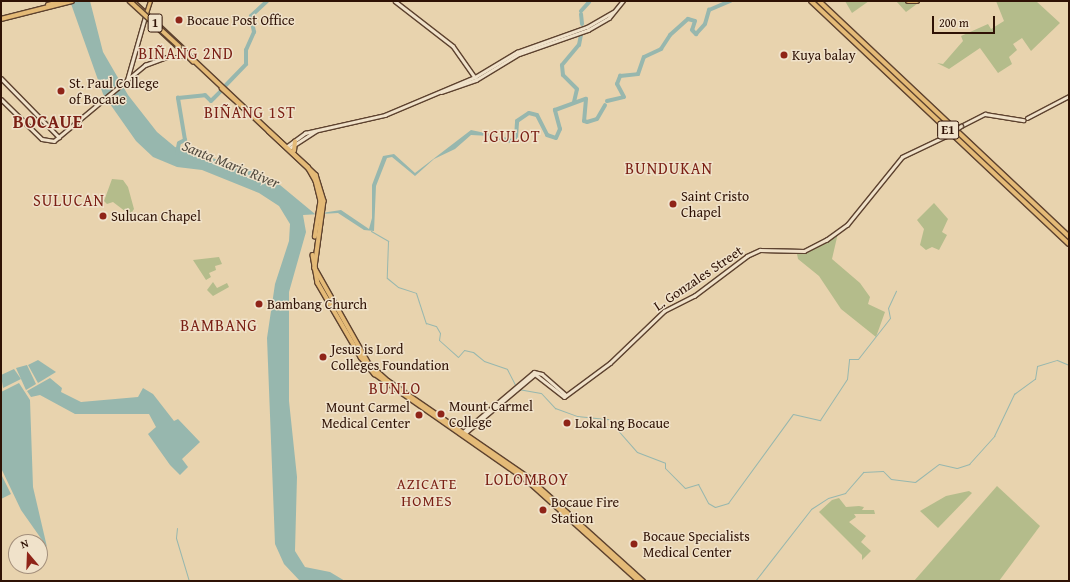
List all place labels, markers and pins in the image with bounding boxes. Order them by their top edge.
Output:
place label: Bocaue Post Office [187,12,295,28]
marker: Bocaue Post Office [174,15,184,25]
place label: Kuya balay [792,47,856,63]
marker: Kuya balay [779,50,789,60]
place label: St. Paul College of Bocaue [69,75,159,108]
marker: St. Paul College of Bocaue [56,86,66,96]
place label: Saint Cristo Chapel [681,188,749,220]
marker: Saint Cristo Chapel [668,199,678,209]
place label: Sulucan Chapel [111,208,201,224]
marker: Sulucan Chapel [98,211,108,221]
place label: Bambang Church [267,296,367,312]
marker: Bambang Church [254,299,264,309]
place label: Jesus is Lord Colleges Foundation [331,341,449,374]
marker: Jesus is Lord Colleges Foundation [318,352,328,362]
place label: Mount Carmel College [449,398,533,430]
place label: Mount Carmel Medical Center [321,399,410,432]
marker: Mount Carmel Medical Center [413,409,425,421]
marker: Mount Carmel College [436,409,446,419]
place label: Lokal ng Bocaue [575,415,670,431]
marker: Lokal ng Bocaue [562,418,572,428]
place label: Bocaue Fire Station [551,494,619,526]
marker: Bocaue Fire Station [538,505,548,515]
place label: Bocaue Specialists Medical Center [643,528,750,560]
marker: Bocaue Specialists Medical Center [628,538,640,550]

